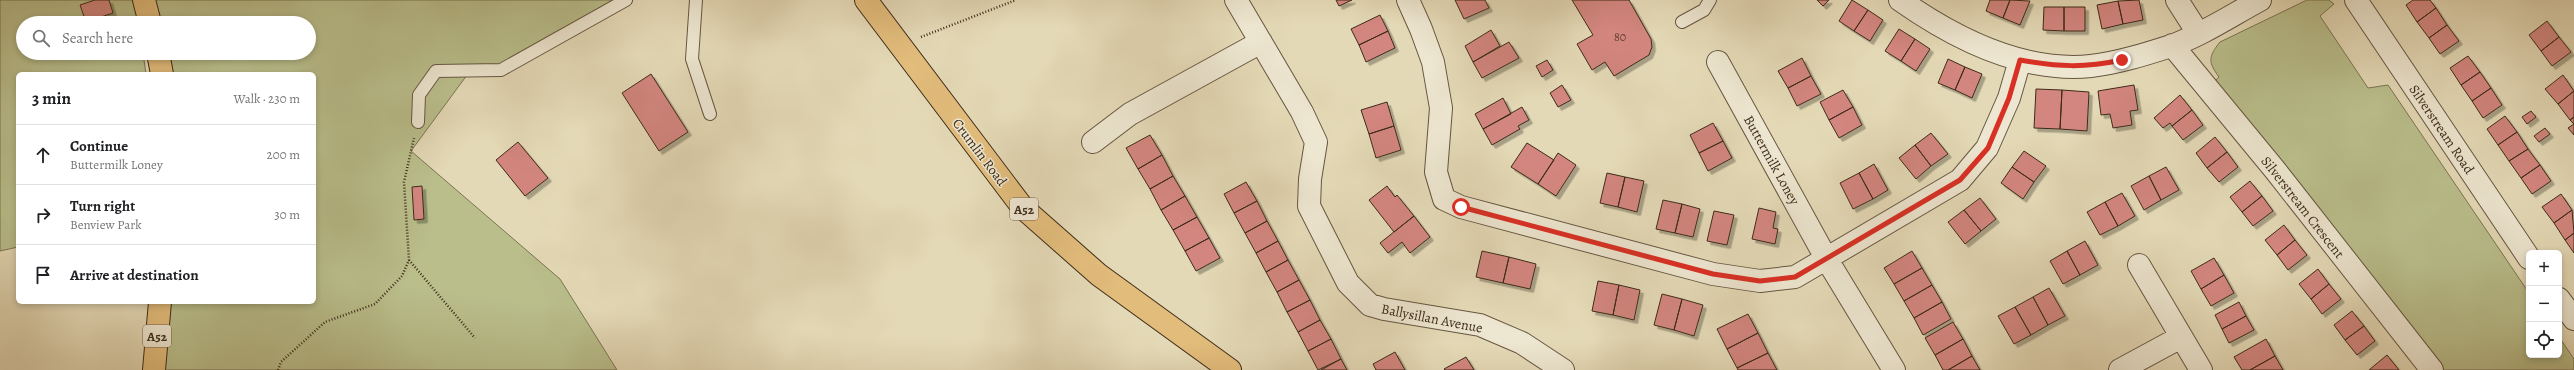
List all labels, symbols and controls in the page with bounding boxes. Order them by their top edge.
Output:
search box [16,16,316,60]
icon: search [30,27,52,49]
text: Search here [62,28,133,48]
house number: 80 [1614,29,1626,45]
route end [2113,51,2131,69]
street label: Silverstream Road [2405,81,2479,178]
text: 3 min [32,87,71,110]
text: Walk · 230 m [234,90,300,107]
street label: Buttermilk Loney [1739,112,1804,209]
street label: Crumlin Road [948,115,1012,190]
text: Continue [70,136,128,156]
icon: ahead [32,144,54,166]
text: 200 m [267,146,300,163]
street label: Silverstream Crescent [2257,152,2349,263]
text: Buttermilk Loney [70,156,163,173]
text: Turn right [70,196,135,216]
road number: A52 [1010,198,1038,220]
route start [1452,198,1470,216]
icon: right [32,204,54,226]
text: 30 m [274,206,300,223]
text: Benview Park [70,216,142,233]
map controls [2526,250,2562,358]
button: + [2526,250,2562,286]
icon: arrive [32,264,54,286]
text: Arrive at destination [70,265,199,285]
button: − [2526,286,2562,322]
street label: Ballysillan Avenue [1380,299,1484,338]
button: locate [2526,322,2562,358]
road number: A52 [143,325,171,347]

